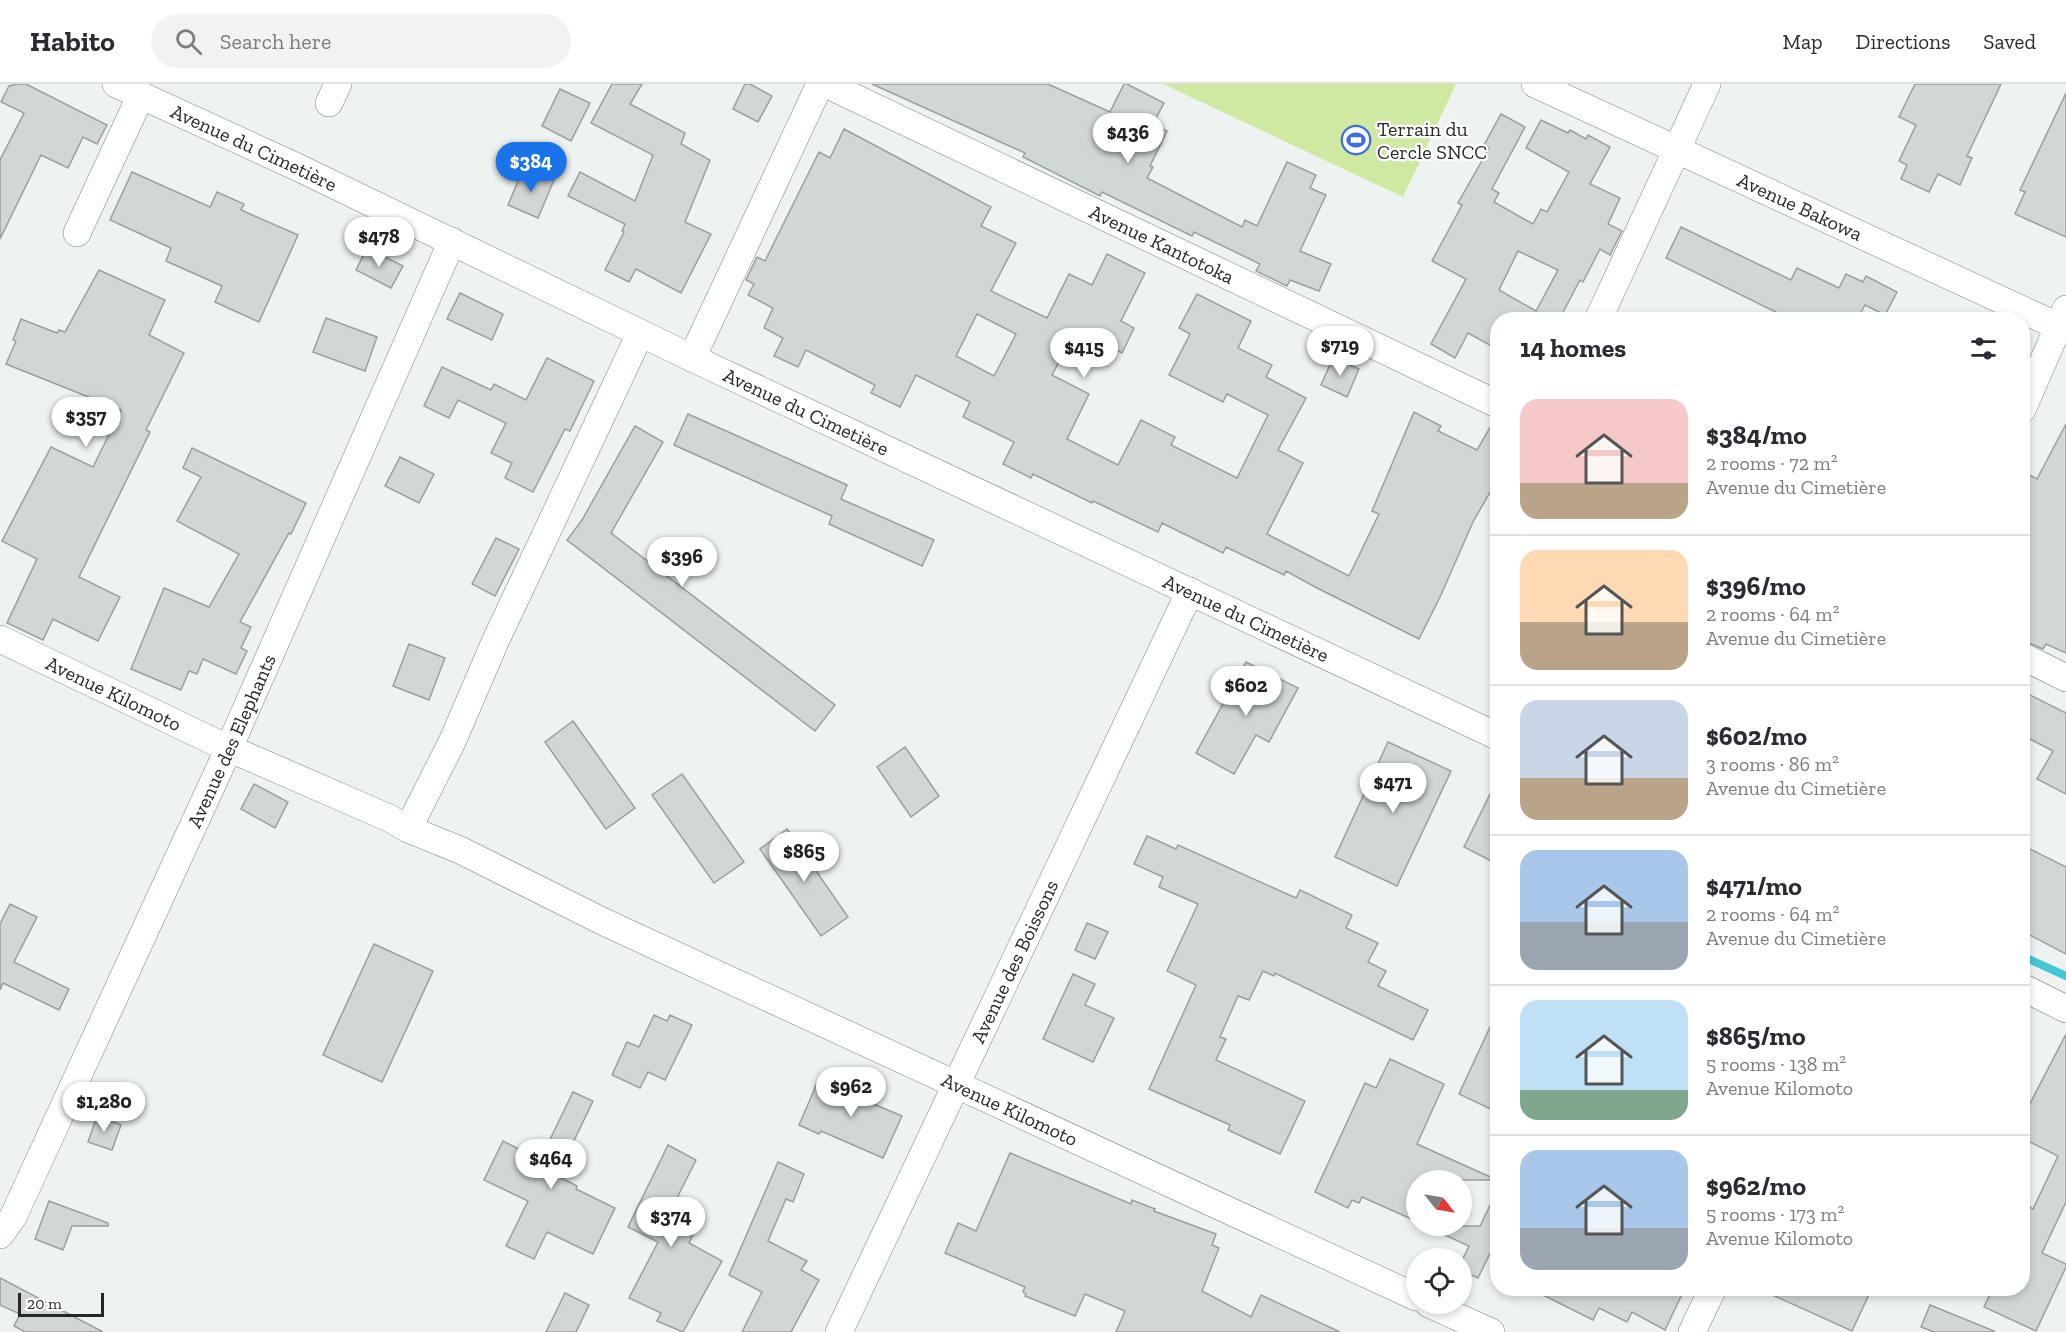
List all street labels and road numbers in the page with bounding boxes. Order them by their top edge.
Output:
street label: Avenue du Cimetière [167,99,341,197]
street label: Avenue Bakowa [1734,168,1866,246]
street label: Avenue Kantotoka [1086,199,1238,289]
street label: Avenue du Cimetière [720,362,893,461]
street label: Avenue du Cimetière [1159,569,1333,667]
street label: Avenue des Elephants [182,650,281,831]
street label: Avenue Kilomoto [42,651,185,736]
street label: Avenue des Boissons [966,876,1063,1047]
street label: Avenue Kilomoto [938,1068,1082,1151]

